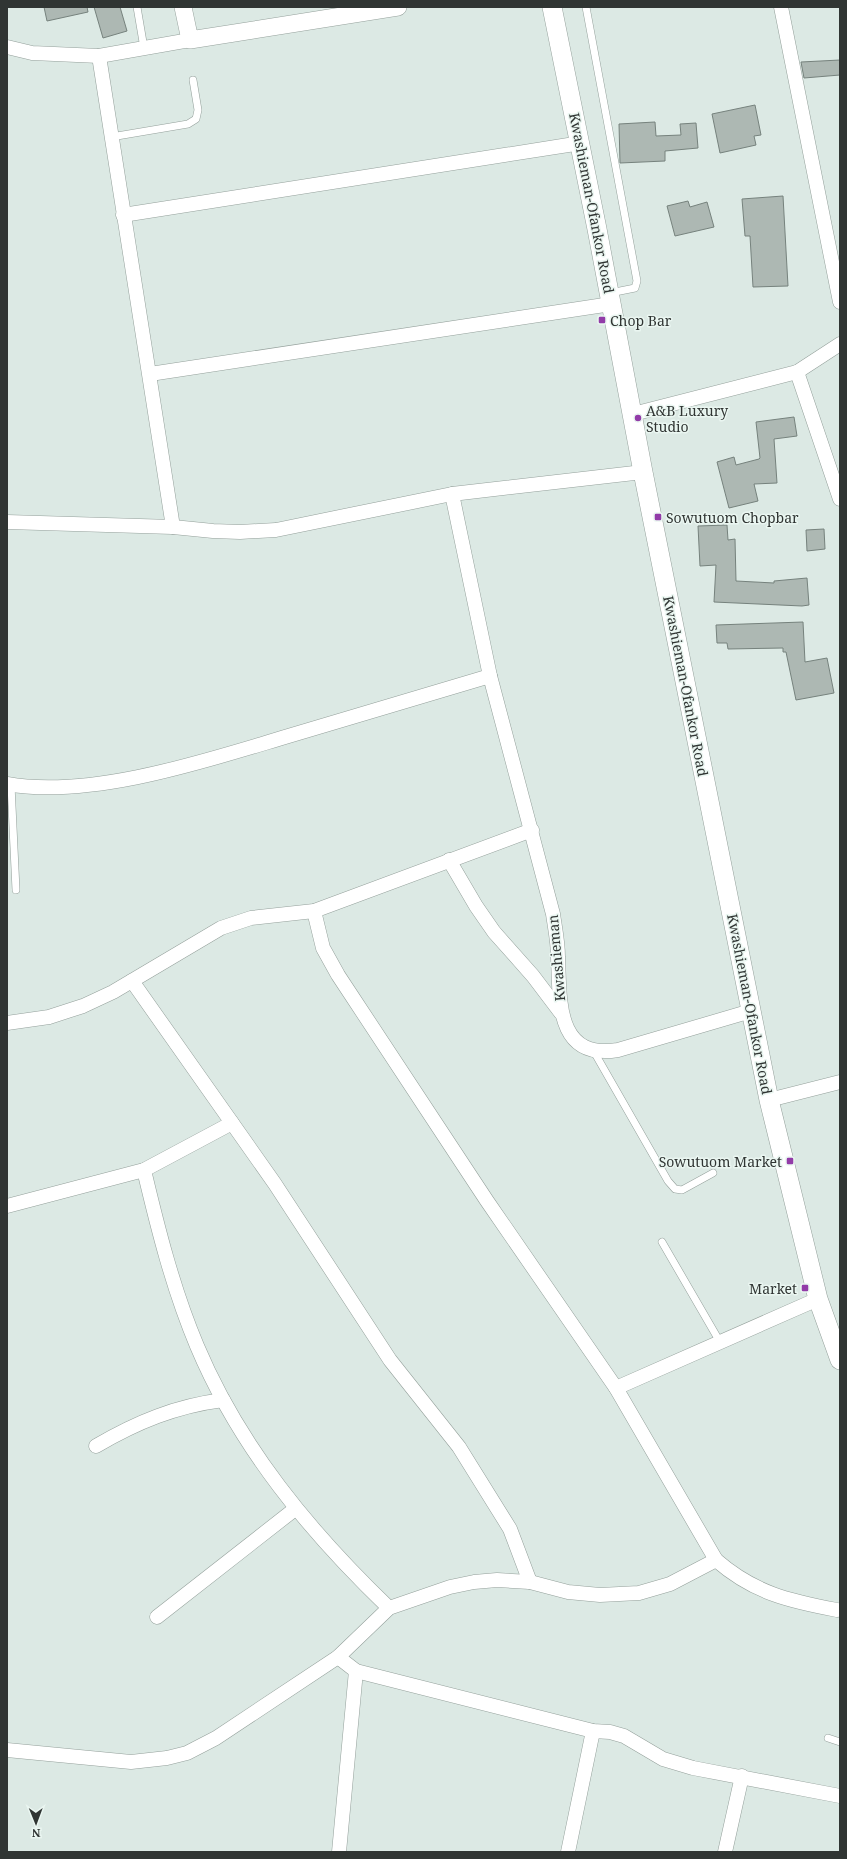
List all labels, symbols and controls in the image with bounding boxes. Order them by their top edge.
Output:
street label: Kwashieman-Ofankor Road [565,111,619,295]
place label: Chop Bar [610,311,672,330]
marker: Chop Bar [597,315,607,325]
place label: A&B Luxury Studio [646,401,728,436]
marker: A&B Luxury Studio [633,413,643,423]
place label: Sowutuom Chopbar [666,508,799,527]
marker: Sowutuom Chopbar [653,512,663,522]
street label: Kwashieman-Ofankor Road [659,594,713,778]
street label: Kwashieman-Ofankor Road [723,912,777,1096]
street label: Kwashieman [543,914,569,1002]
place label: Sowutuom Market [659,1152,782,1171]
marker: Sowutuom Market [785,1156,795,1166]
place label: Market [749,1279,797,1298]
marker: Market [800,1283,810,1293]
north arrow [16,1803,56,1843]
text: N [31,1826,41,1841]

